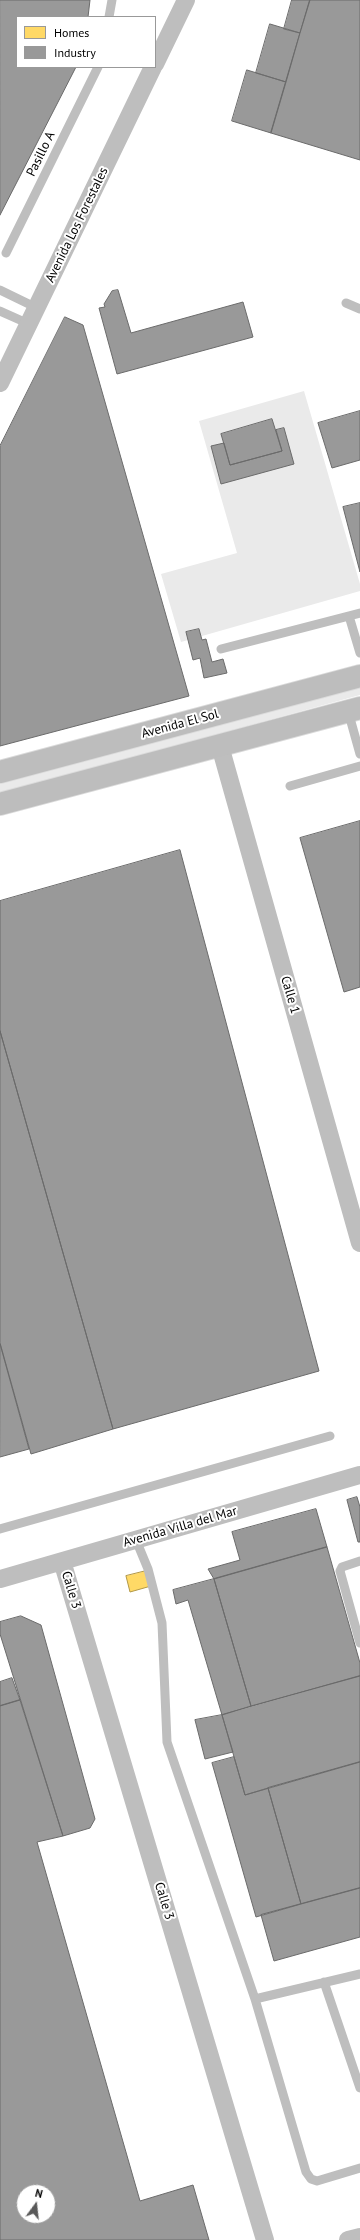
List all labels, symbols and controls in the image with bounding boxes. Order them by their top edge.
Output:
legend [16,16,156,68]
text: Homes [54,25,89,40]
text: Industry [54,45,96,60]
street label: Pasillo A [24,129,58,179]
street label: Avenida Los Forestales [42,165,112,285]
street label: Avenida El Sol [140,706,220,742]
street label: Calle 1 [277,974,303,1016]
street label: Avenida Villa del Mar [121,1503,239,1551]
street label: Calle 3 [58,1569,84,1611]
street label: Calle 3 [151,1880,177,1922]
north arrow [16,2184,56,2224]
text: N [34,2186,44,2201]

